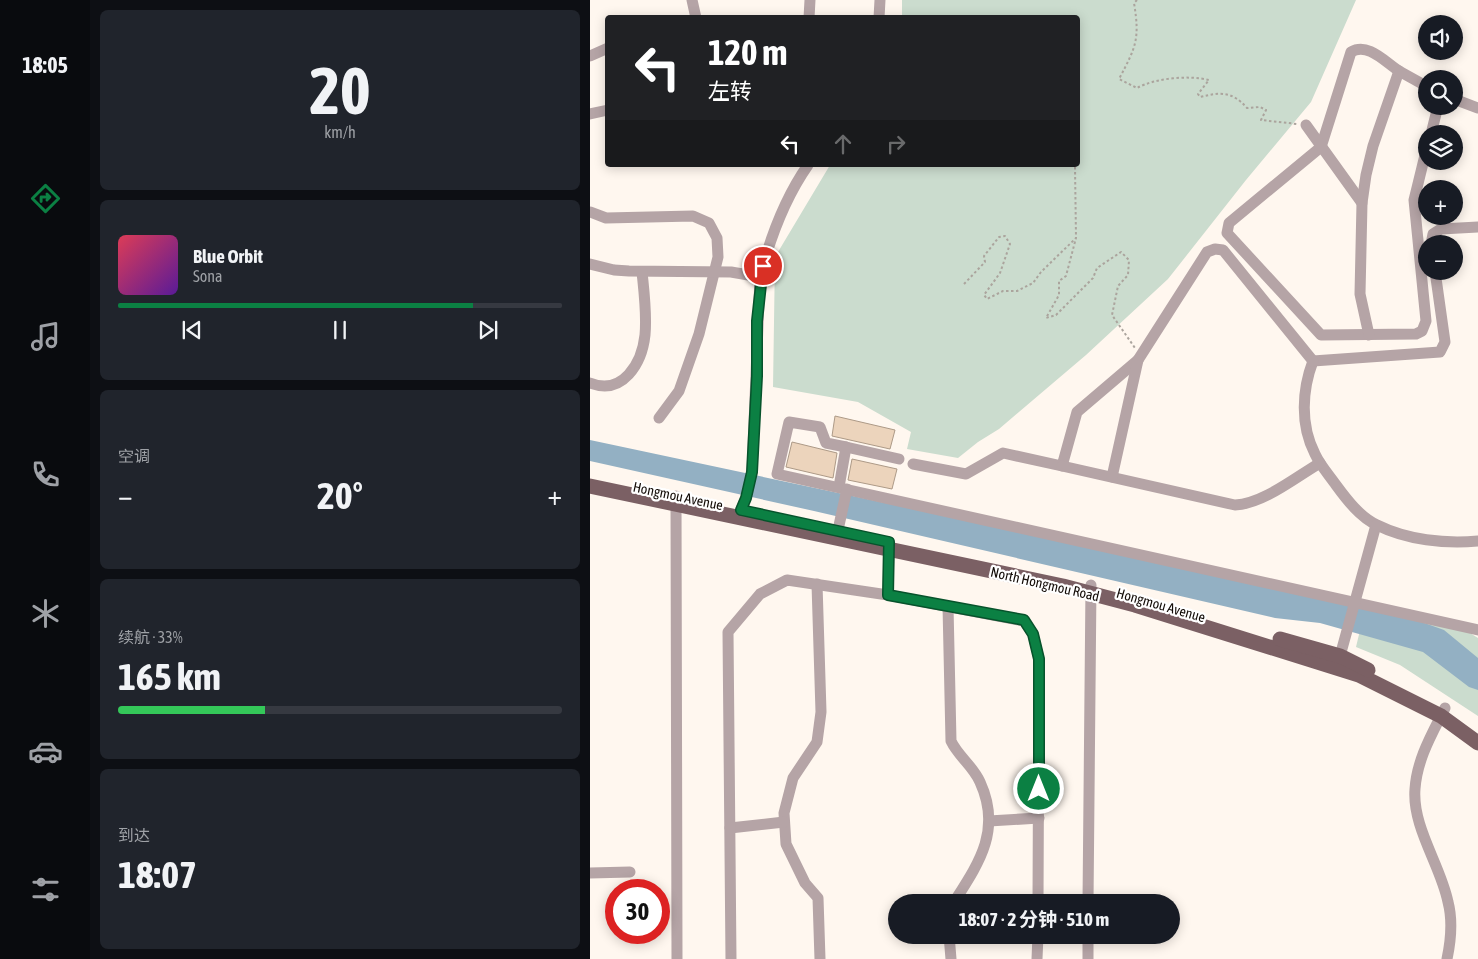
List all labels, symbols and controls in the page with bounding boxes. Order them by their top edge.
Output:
map controls [1418,15,1463,280]
button: sound [1418,15,1463,60]
text: 120 m [708,32,787,72]
icon: left [625,35,690,100]
text: 18:05 [22,52,68,78]
text: 20 [309,53,371,128]
button: search [1418,70,1463,115]
text: 左转 [708,78,752,104]
text: km/h [324,123,356,141]
button: layers [1418,125,1463,170]
icon: left [776,130,804,158]
icon: ahead [829,130,857,158]
icon: right [882,130,910,158]
button: + [1418,180,1463,225]
icon: directions [28,181,63,216]
button: − [1418,235,1463,280]
text: Blue Orbit [193,245,263,267]
pin [742,245,784,287]
icon: arrive [749,252,777,280]
text: Sona [193,267,222,285]
icon: previous [178,316,206,344]
icon: pause [326,316,354,344]
icon: next [474,316,502,344]
icon: music [28,319,63,354]
text: 空调 [118,447,150,465]
icon: phone [28,457,63,492]
text: 20° [317,474,363,517]
text: − [118,479,133,511]
text: + [547,479,562,511]
street label: Hongmou Avenue [632,479,724,513]
street label: North Hongmou Road [989,564,1101,604]
street label: Hongmou Avenue [1115,585,1207,625]
icon: climate [28,596,63,631]
text: 续航 · 33% [118,628,183,646]
text: 165 km [118,655,221,698]
icon: car [28,734,63,769]
position arrow [1012,762,1064,814]
text: 到达 [118,826,150,844]
text: 18:07 [118,853,197,896]
icon: filters [28,872,63,907]
speed limit sign: 30 [605,879,670,944]
text: 18:07 · 2 分钟 · 510 m [959,908,1109,930]

